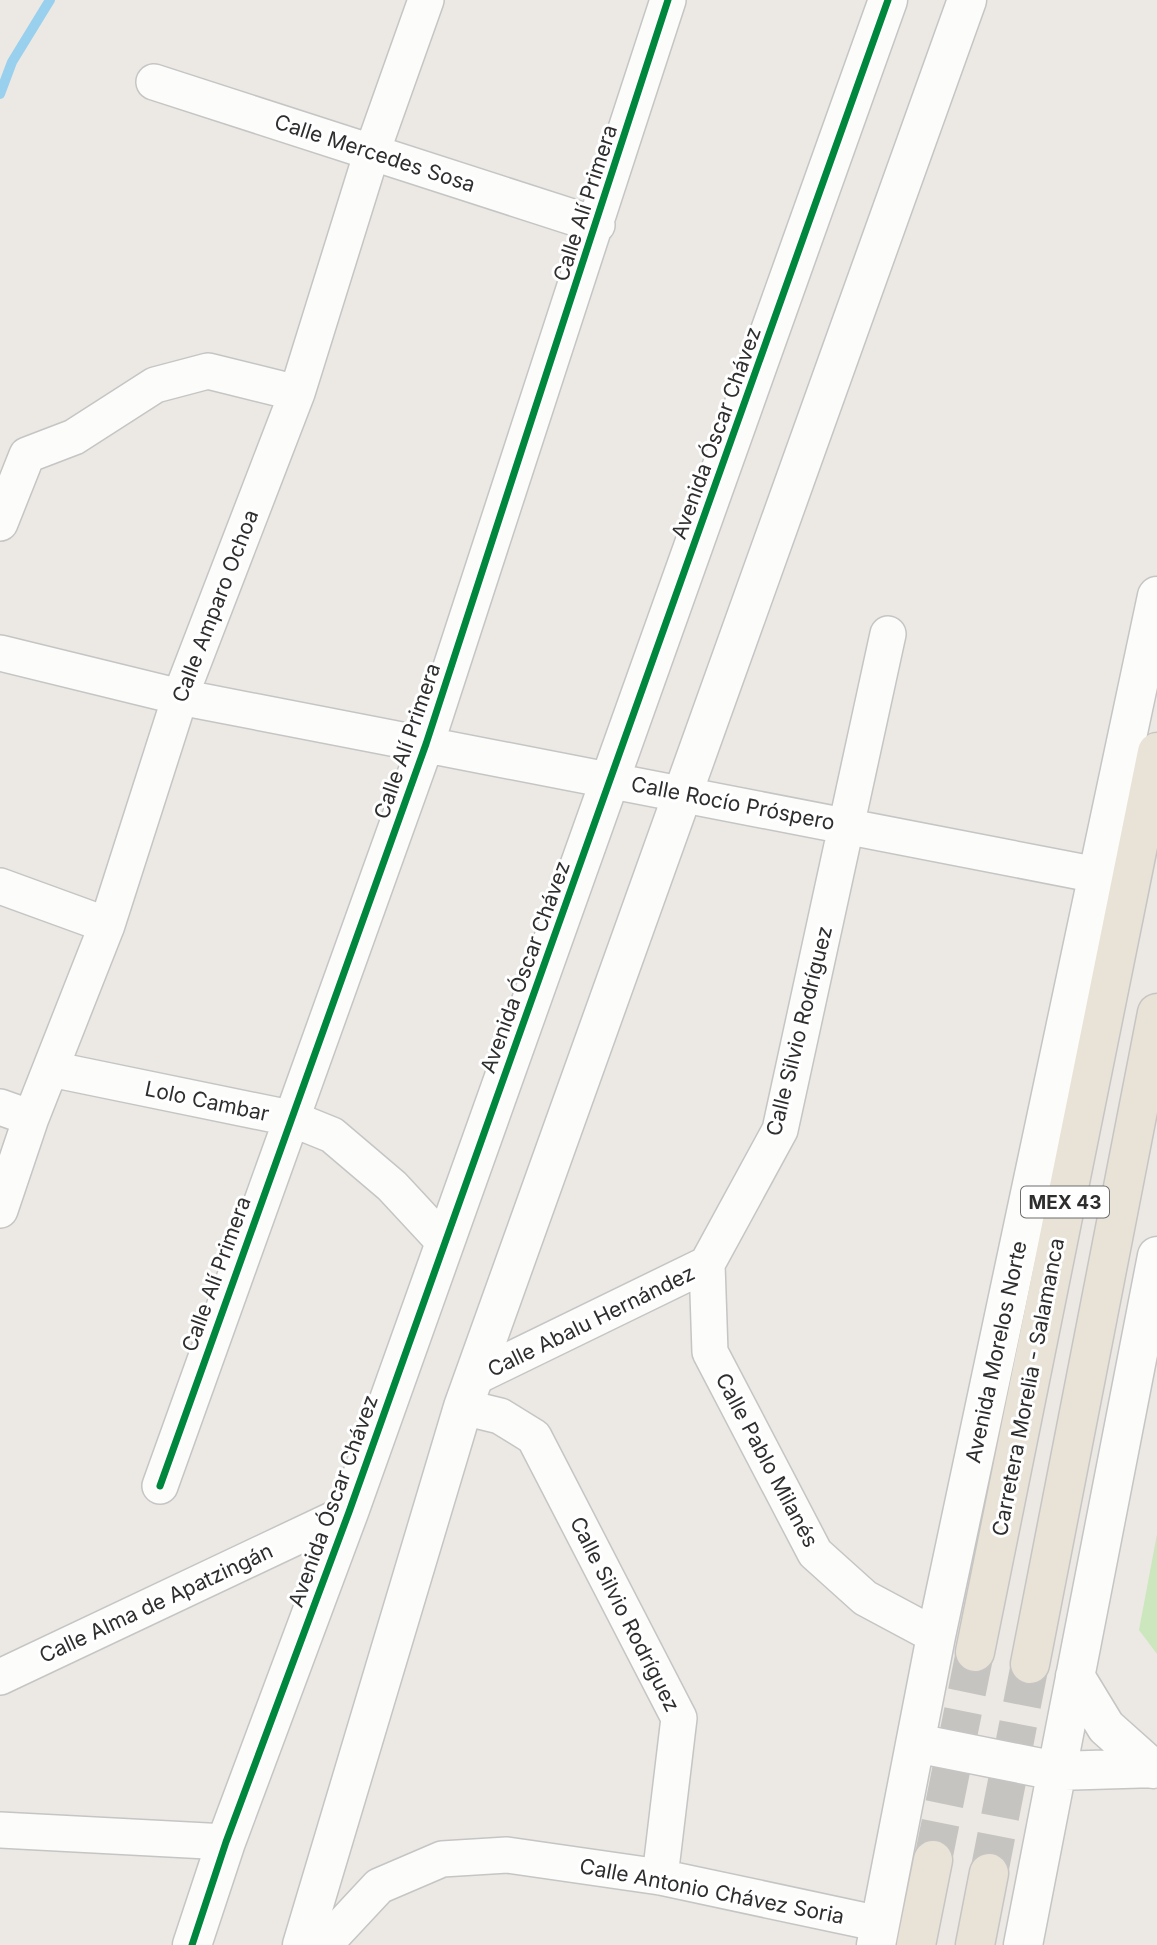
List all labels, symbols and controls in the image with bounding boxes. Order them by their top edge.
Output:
street label: Calle Mercedes Sosa [272,109,478,197]
street label: Calle Alí Primera [548,122,622,284]
street label: Avenida Óscar Chávez [665,323,766,542]
street label: Calle Amparo Ochoa [167,506,263,706]
street label: Calle Alí Primera [369,660,445,822]
street label: Calle Rocío Próspero [629,771,837,835]
street label: Avenida Óscar Chávez [474,857,575,1076]
street label: Calle Silvio Rodríguez [761,923,837,1139]
street label: Lolo Cambar [143,1076,271,1126]
road number: MEX 43 [1021,1186,1109,1218]
street label: Calle Alí Primera [176,1193,256,1355]
street label: Carretera Morelia - Salamanca [987,1236,1069,1538]
street label: Avenida Morelos Norte [960,1239,1032,1465]
street label: Calle Abalu Hernández [483,1260,699,1382]
street label: Calle Pablo Milanés [710,1369,824,1551]
street label: Avenida Óscar Chávez [282,1391,383,1610]
street label: Calle Silvio Rodríguez [565,1512,685,1716]
street label: Calle Alma de Apatzingán [35,1538,277,1668]
street label: Calle Antonio Chávez Soria [578,1853,846,1929]

